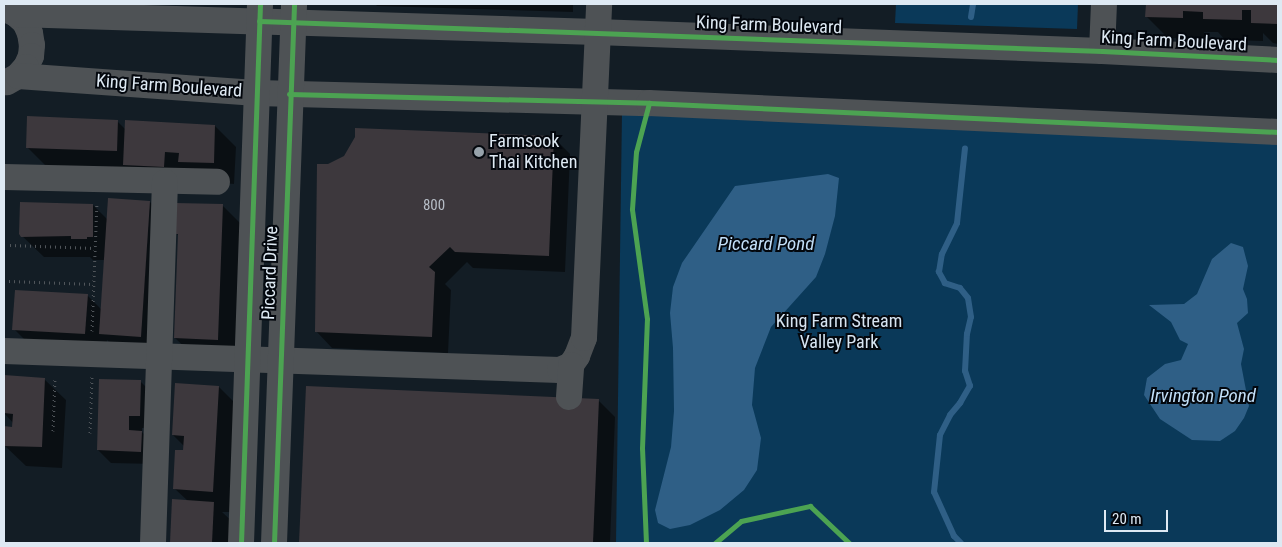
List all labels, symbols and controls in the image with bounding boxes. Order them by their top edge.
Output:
street label: King Farm Boulevard [696,12,842,38]
street label: King Farm Boulevard [1100,26,1248,56]
street label: King Farm Boulevard [95,70,243,102]
place label: Farmsook Thai Kitchen [489,131,577,173]
marker: Farmsook Thai Kitchen [473,146,485,158]
house number: 800 [423,197,445,215]
street label: Piccard Drive [258,226,282,320]
water label: Piccard Pond [718,233,814,255]
park label: King Farm Stream Valley Park [776,311,902,354]
water label: Irvington Pond [1150,385,1256,407]
scale bar [1107,500,1171,532]
text: 20 m [1112,510,1142,528]

